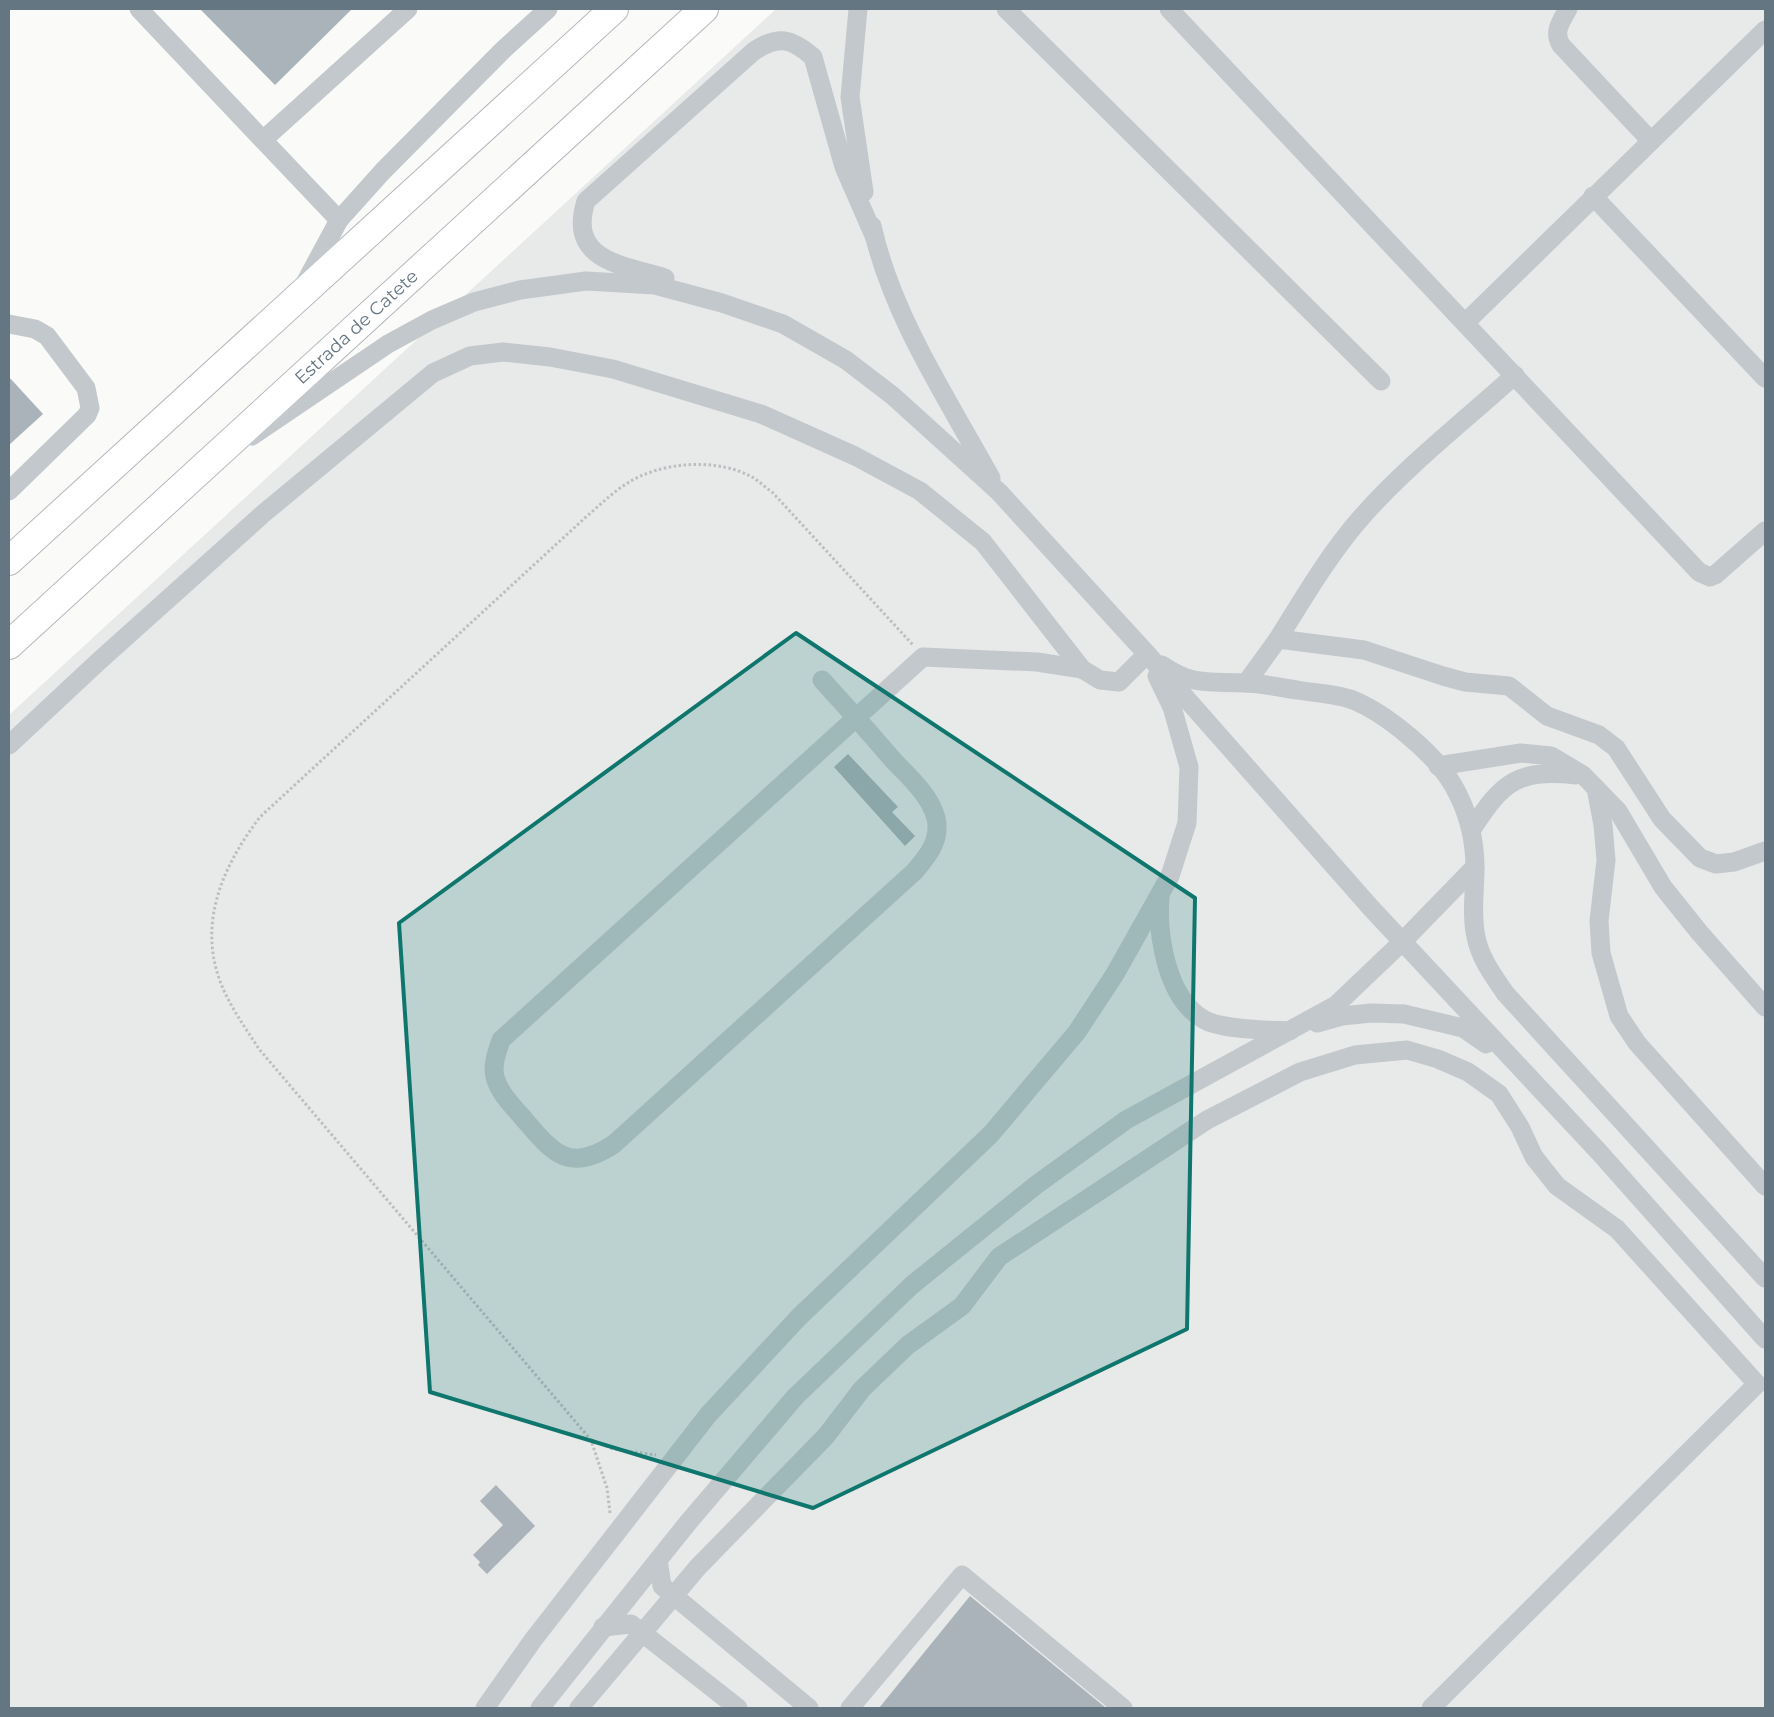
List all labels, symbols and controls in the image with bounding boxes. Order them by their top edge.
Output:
street label: Estrada de Catete [290,265,423,389]

